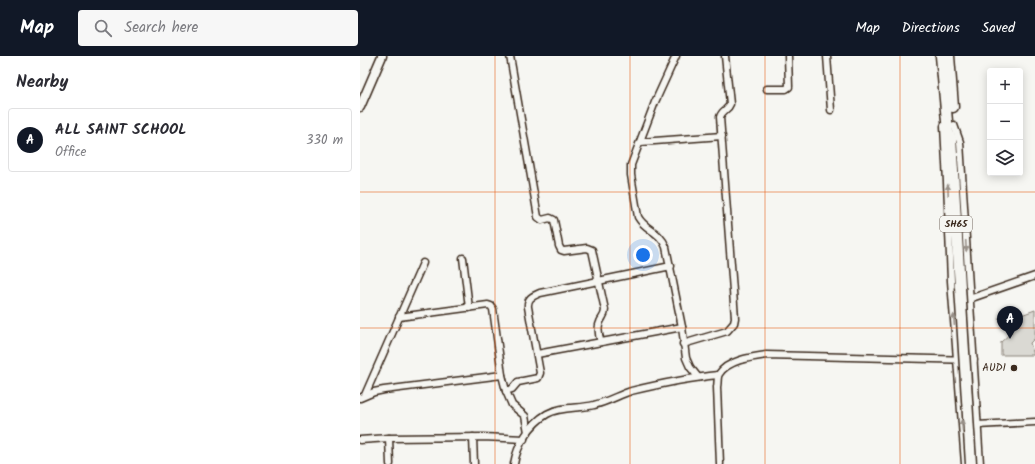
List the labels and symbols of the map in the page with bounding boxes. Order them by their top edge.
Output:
one-way arrow [945,183,951,196]
road number: SH65 [940,216,972,232]
one-way arrow [963,240,969,253]
your location [633,245,653,265]
pin: A [997,306,1023,339]
one-way arrow [950,314,957,326]
place label: AUDI [982,359,1006,377]
marker: AUDI [1009,363,1019,373]
one-way arrow [958,419,965,431]

